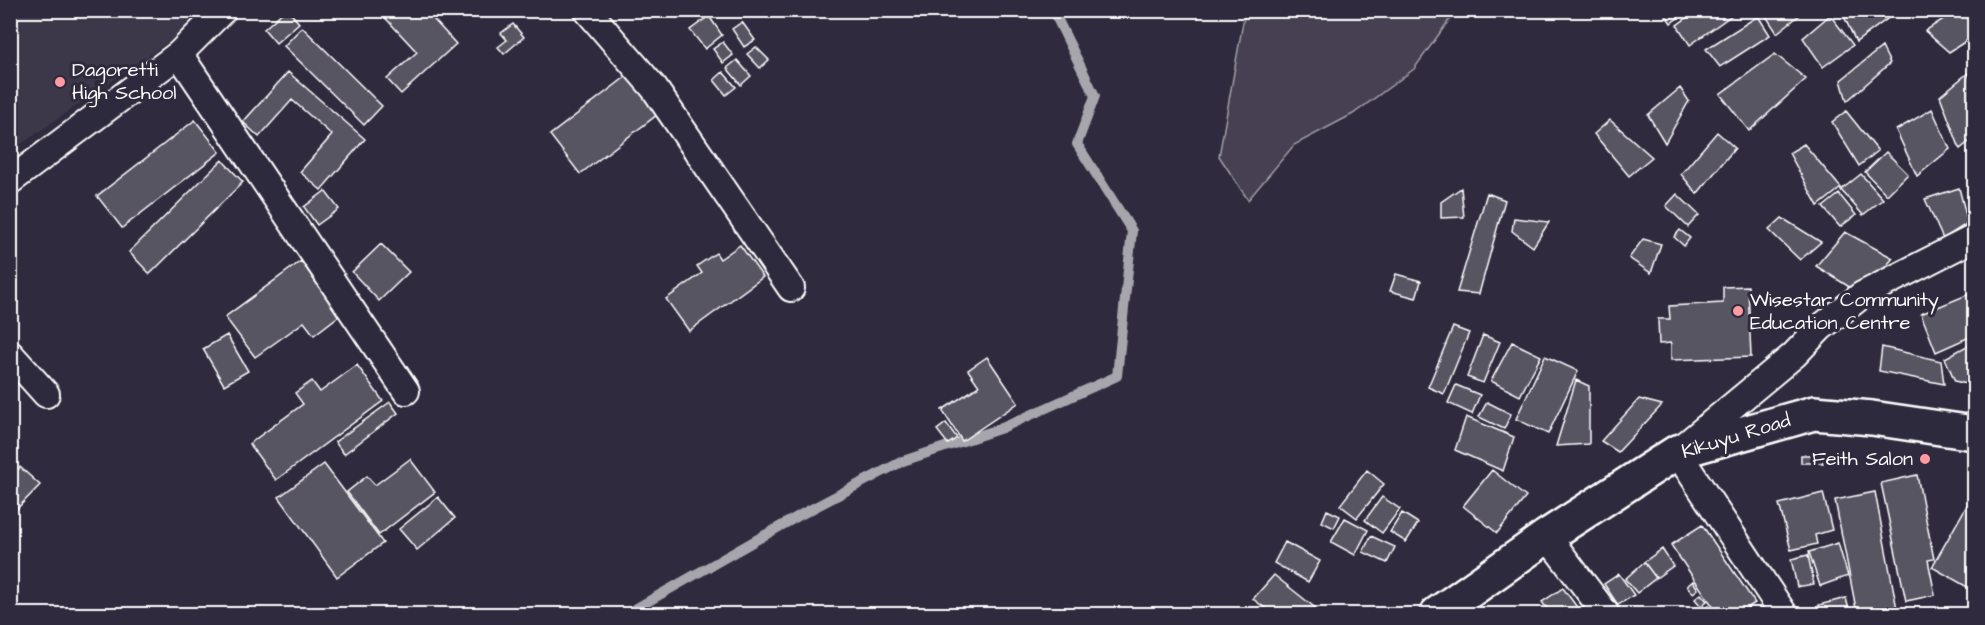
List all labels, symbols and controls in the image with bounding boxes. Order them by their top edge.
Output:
place label: Dagoretti High School [72,56,176,108]
marker: Dagoretti High School [53,75,67,89]
place label: Wisestar Community Education Centre [1750,286,1939,337]
marker: Wisestar Community Education Centre [1731,304,1745,318]
street label: Kikuyu Road [1678,406,1794,467]
place label: Feith Salon [1812,445,1913,473]
marker: Feith Salon [1918,452,1932,466]

